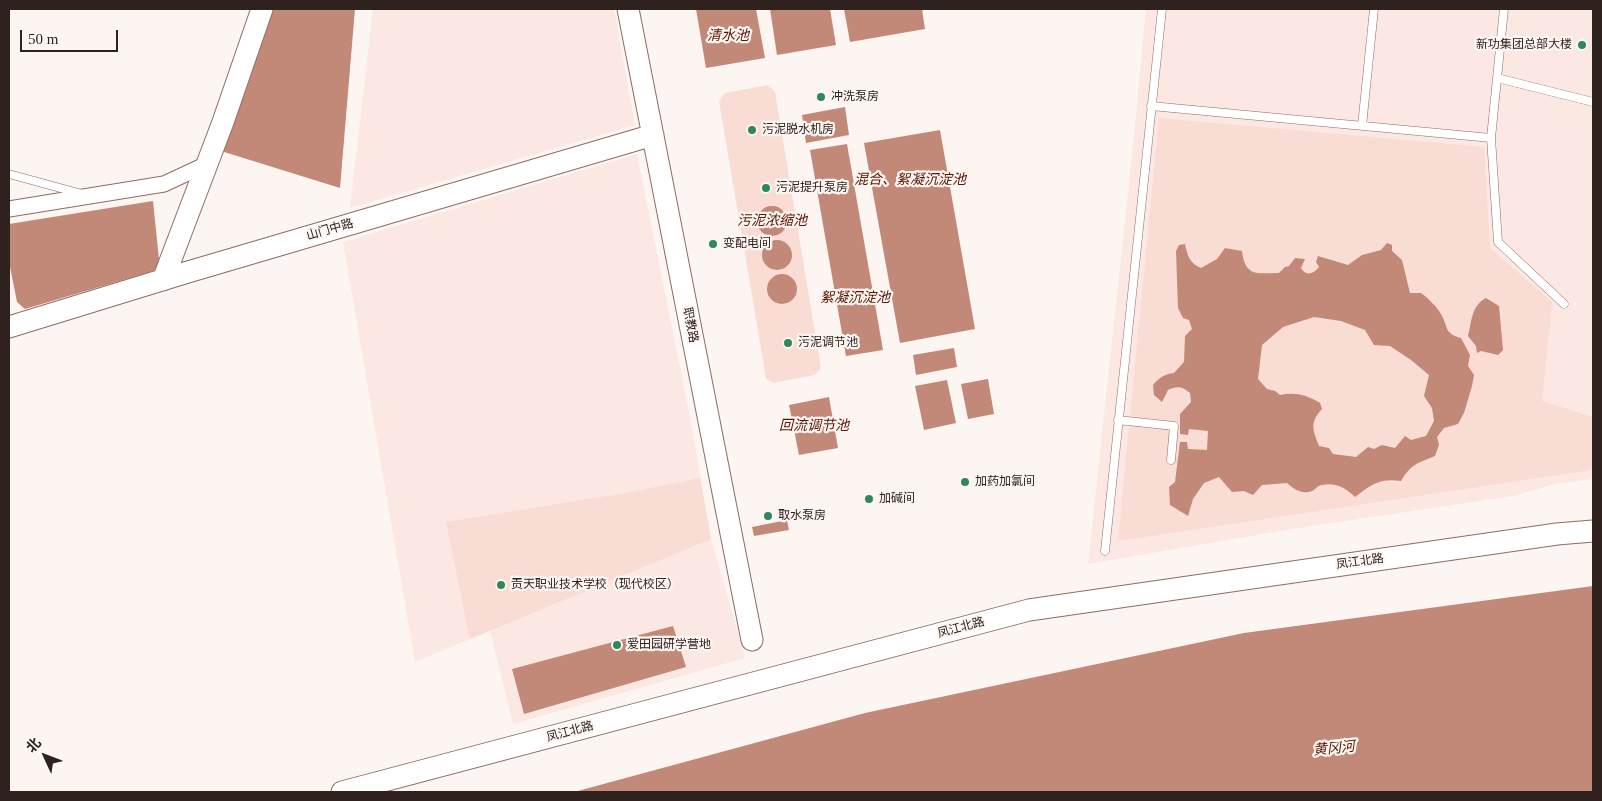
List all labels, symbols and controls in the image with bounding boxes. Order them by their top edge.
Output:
scale bar [22,20,120,52]
water label: 清水池 [707,28,749,44]
text: 50 m [28,31,58,47]
place label: 新功集团总部大楼 [1476,38,1572,52]
marker: 新功集团总部大楼 [1576,39,1588,51]
place label: 冲洗泵房 [831,90,879,104]
marker: 冲洗泵房 [815,91,827,103]
place label: 污泥脱水机房 [762,123,834,137]
marker: 污泥脱水机房 [746,124,758,136]
water label: 混合、絮凝沉淀池 [854,172,966,188]
place label: 污泥提升泵房 [776,181,848,195]
marker: 污泥提升泵房 [760,182,772,194]
water label: 污泥浓缩池 [737,213,807,229]
street label: 山门中路 [305,216,355,244]
place label: 变配电间 [723,237,771,251]
marker: 变配电间 [707,238,719,250]
water label: 絮凝沉淀池 [820,290,890,306]
street label: 职教路 [679,306,701,344]
place label: 污泥调节池 [798,336,858,350]
marker: 污泥调节池 [782,337,794,349]
water label: 回流调节池 [779,418,849,434]
place label: 加药加氯间 [975,475,1035,489]
marker: 加药加氯间 [959,476,971,488]
place label: 加碱间 [879,492,915,506]
marker: 加碱间 [863,493,875,505]
place label: 取水泵房 [778,509,826,523]
marker: 取水泵房 [762,510,774,522]
street label: 凤江北路 [1335,552,1385,572]
place label: 贡天职业技术学校（现代校区） [511,578,679,592]
marker: 贡天职业技术学校（现代校区） [495,579,507,591]
street label: 凤江北路 [936,615,986,641]
place label: 爱田园研学营地 [627,638,711,652]
marker: 爱田园研学营地 [611,639,623,651]
street label: 凤江北路 [545,719,595,745]
north arrow [20,731,70,781]
text: 北 [23,735,44,756]
water label: 黄冈河 [1312,738,1356,760]

